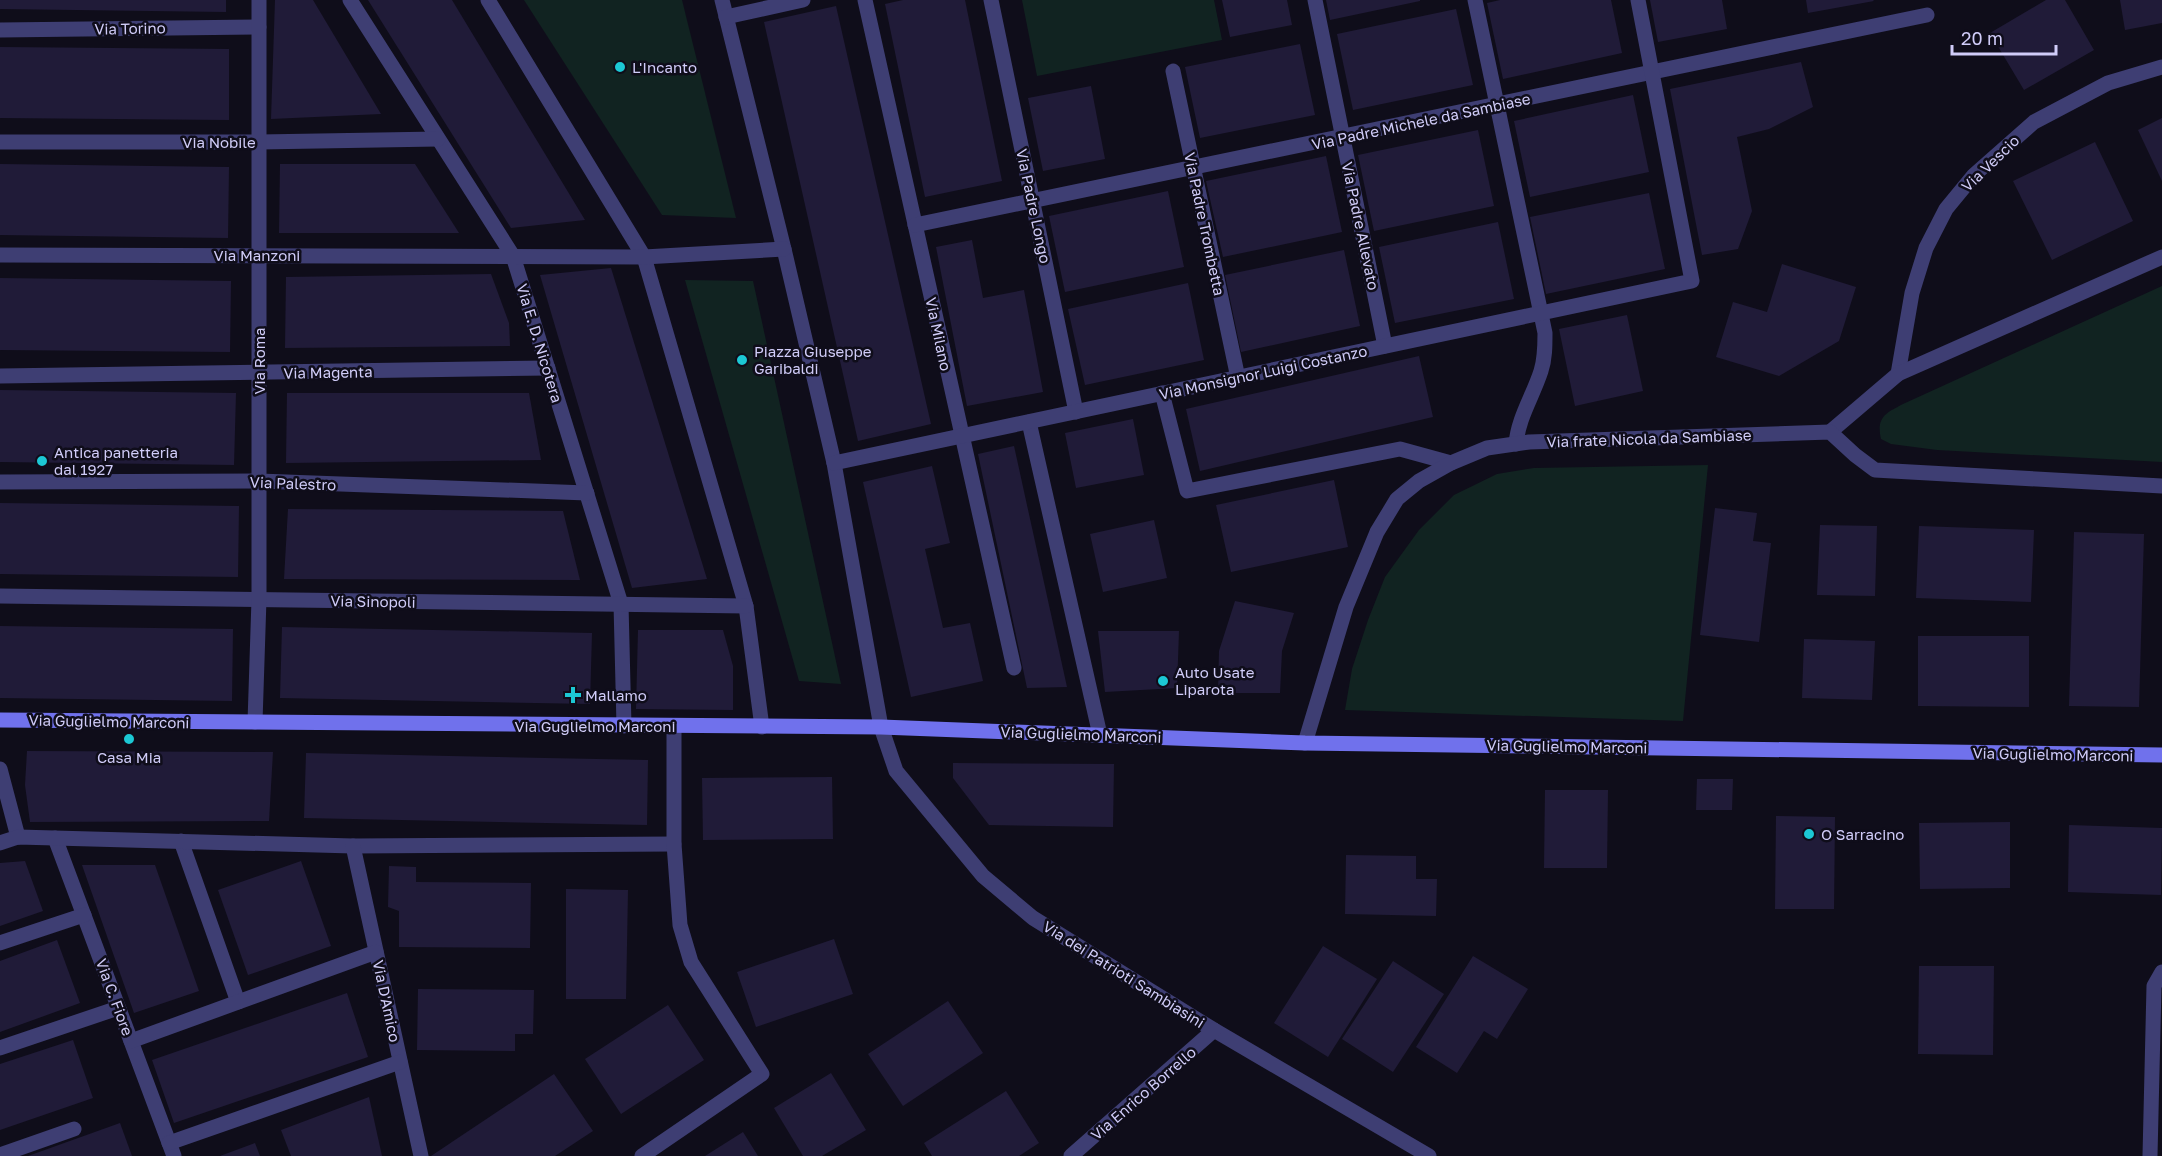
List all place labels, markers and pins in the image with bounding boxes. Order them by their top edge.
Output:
place label: L'Incanto [632,58,697,76]
marker: L'Incanto [613,60,627,74]
place label: Piazza Giuseppe Garibaldi [754,342,872,377]
marker: Piazza Giuseppe Garibaldi [735,353,749,367]
place label: Antica panetteria dal 1927 [54,443,178,478]
marker: Antica panetteria dal 1927 [35,454,49,468]
place label: Auto Usate Liparota [1175,663,1255,698]
marker: Auto Usate Liparota [1156,674,1170,688]
place label: Mallamo [585,686,647,704]
marker: Mallamo [566,688,580,702]
marker: Casa Mia [122,732,136,746]
place label: Casa Mia [97,748,161,766]
place label: O Sarracino [1821,825,1904,843]
marker: O Sarracino [1802,827,1816,841]

